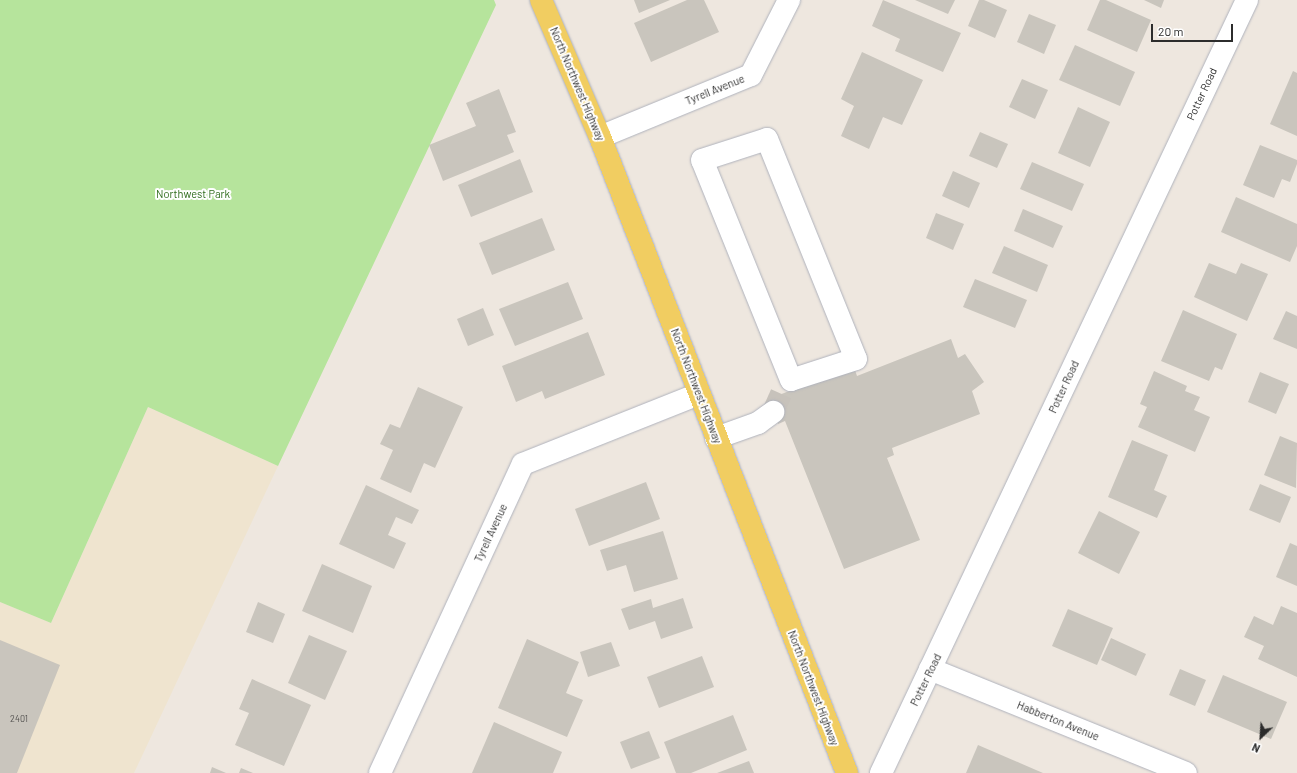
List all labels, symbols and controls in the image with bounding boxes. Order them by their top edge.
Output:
scale bar [1153,16,1235,42]
text: 20 m [1158,24,1184,38]
street label: North Northwest Highway [547,25,607,143]
street label: Potter Road [1184,66,1220,122]
street label: Tyrell Avenue [683,72,747,108]
park label: Northwest Park [156,187,230,201]
street label: North Northwest Highway [668,327,724,445]
street label: Potter Road [1046,359,1082,415]
street label: Tyrell Avenue [472,502,510,564]
street label: North Northwest Highway [785,629,841,747]
street label: Potter Road [908,652,944,708]
street label: Habberton Avenue [1015,698,1101,744]
house number: 2401 [10,714,28,724]
north arrow [1241,717,1281,757]
text: N [1250,741,1262,756]

